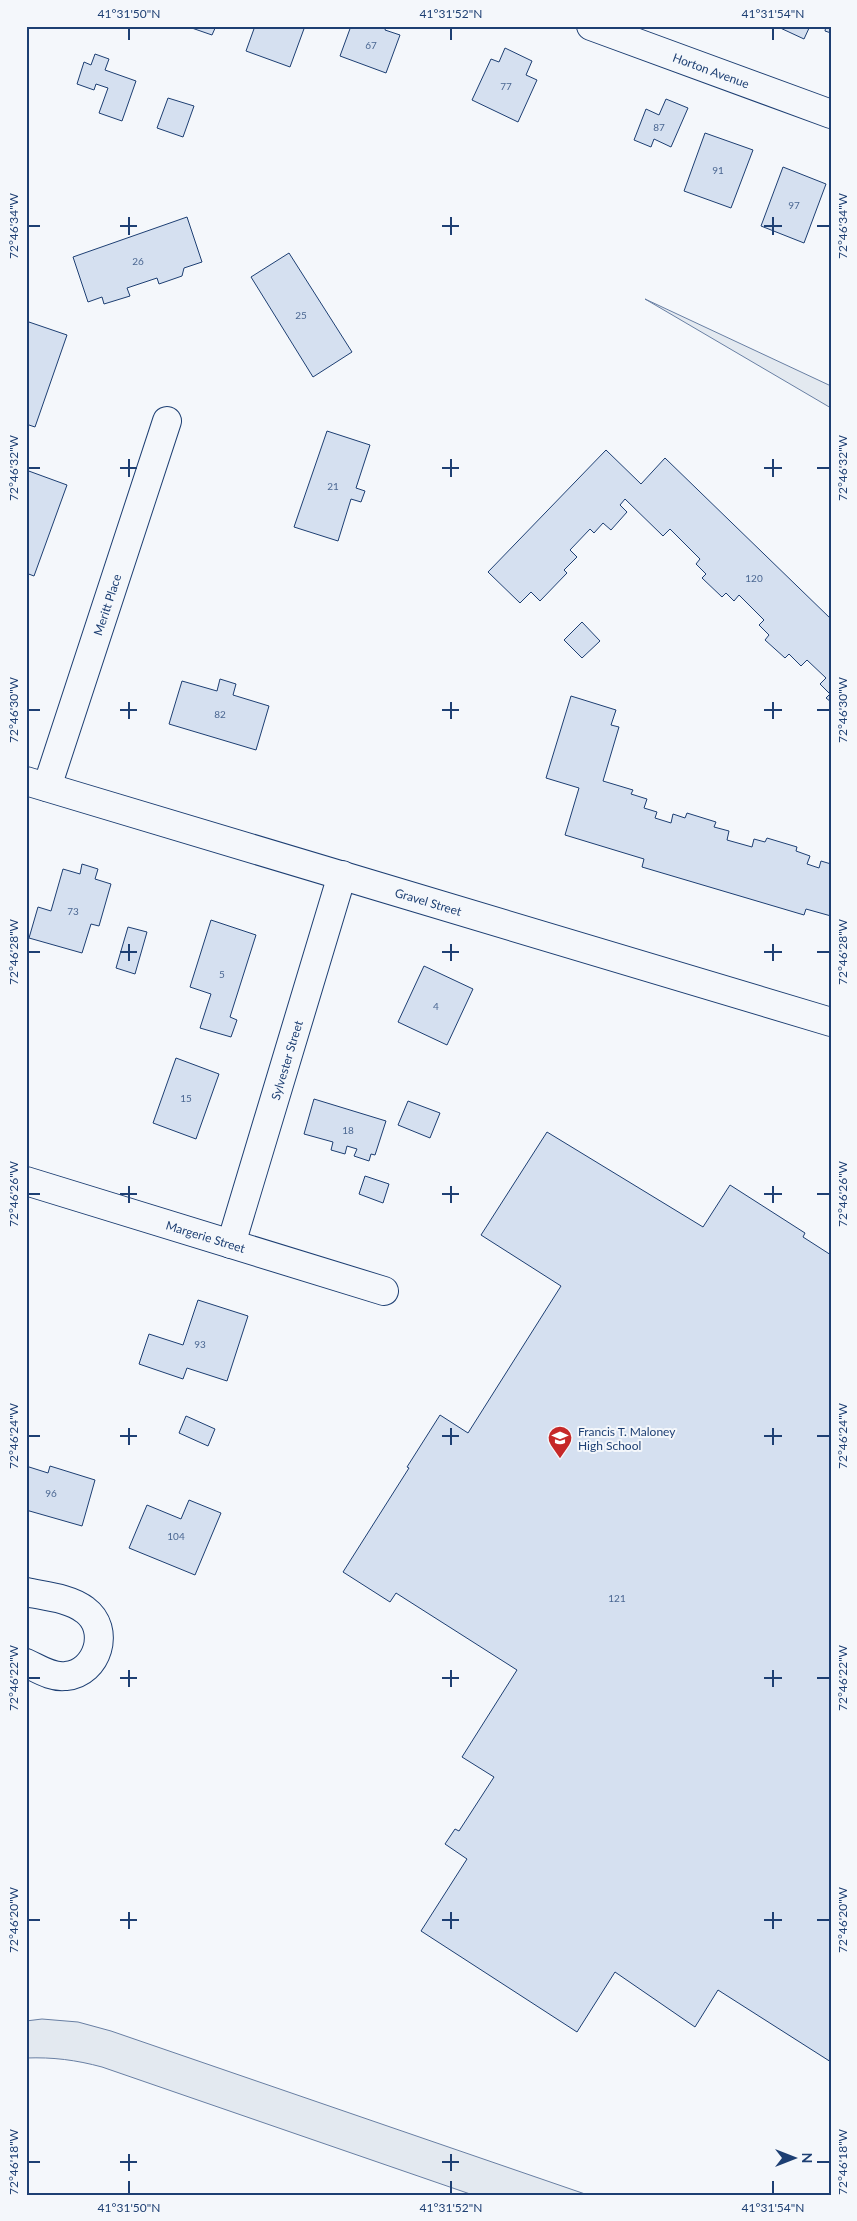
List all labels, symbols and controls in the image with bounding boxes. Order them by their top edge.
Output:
text: 41°31'50"N [98,6,160,21]
text: 41°31'52"N [420,6,482,21]
text: 41°31'54"N [742,6,804,21]
house number: 67 [365,39,377,51]
street label: Horton Avenue [671,49,752,91]
house number: 77 [500,80,512,92]
house number: 87 [653,121,665,133]
house number: 91 [712,164,724,176]
text: 72°46'34"W [6,192,21,259]
text: 72°46'34"W [835,192,850,259]
house number: 97 [788,199,800,211]
house number: 26 [132,255,144,267]
house number: 25 [295,309,307,321]
text: 72°46'32"W [6,434,21,501]
text: 72°46'32"W [835,434,850,501]
house number: 21 [327,480,339,492]
street label: Meritt Place [90,572,124,637]
house number: 120 [745,572,763,584]
text: 72°46'30"W [6,676,21,743]
text: 72°46'30"W [835,676,850,743]
house number: 82 [214,708,226,720]
street label: Gravel Street [393,884,464,919]
house number: 73 [67,905,79,917]
text: 72°46'28"W [6,918,21,985]
text: 72°46'28"W [835,918,850,985]
house number: 5 [219,968,225,980]
house number: 4 [433,1000,439,1012]
street label: Sylvester Street [267,1018,306,1102]
house number: 15 [180,1092,192,1104]
house number: 18 [342,1124,354,1136]
text: 72°46'26"W [6,1160,21,1227]
text: 72°46'26"W [835,1160,850,1227]
street label: Margerie Street [164,1217,248,1256]
house number: 93 [194,1338,206,1350]
text: 72°46'24"W [6,1402,21,1469]
text: 72°46'24"W [835,1402,850,1469]
place label: Francis T. Maloney High School [578,1424,676,1453]
school or university icon: Francis T. Maloney High School [547,1425,573,1459]
house number: 96 [45,1487,57,1499]
house number: 104 [167,1530,185,1542]
house number: 121 [608,1592,626,1604]
text: 72°46'22"W [6,1644,21,1711]
text: 72°46'22"W [835,1644,850,1711]
text: 72°46'20"W [6,1886,21,1953]
text: 72°46'20"W [835,1886,850,1953]
text: 72°46'18"W [6,2128,21,2195]
text: 72°46'18"W [835,2128,850,2195]
north arrow [770,2134,820,2184]
text: N [799,2153,816,2163]
text: 41°31'50"N [98,2200,160,2215]
text: 41°31'52"N [420,2200,482,2215]
text: 41°31'54"N [742,2200,804,2215]

